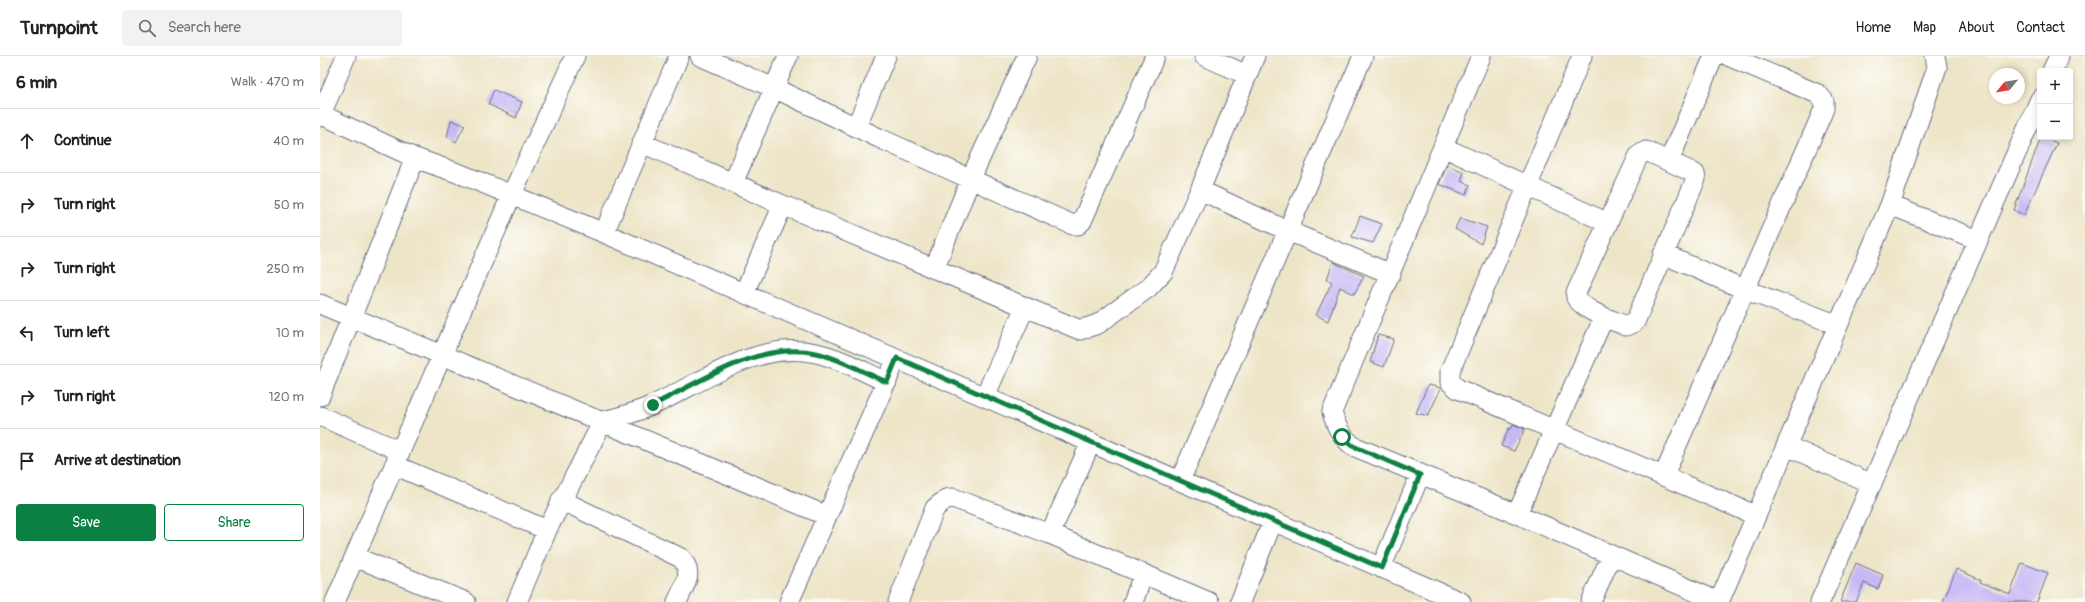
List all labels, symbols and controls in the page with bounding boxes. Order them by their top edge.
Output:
search box [122,10,402,46]
text: Turnpoint [20,16,98,40]
icon: search [136,17,158,39]
text: Search here [168,18,241,37]
text: Home [1856,19,1891,36]
text: Map [1913,19,1936,36]
text: About [1958,19,1994,36]
text: Contact [2016,19,2065,36]
north arrow [1989,68,2025,104]
map controls [2037,68,2073,140]
button: + [2037,68,2073,104]
text: 6 min [16,72,57,93]
text: Walk · 470 m [231,74,304,90]
button: − [2037,104,2073,140]
icon: ahead [16,130,38,152]
text: Continue [54,131,112,150]
text: 40 m [273,133,304,149]
icon: right [16,194,38,216]
text: Turn right [54,195,115,214]
text: 50 m [274,197,304,213]
icon: right [16,258,38,280]
text: Turn right [54,259,115,278]
text: 250 m [266,261,304,277]
icon: left [16,322,38,344]
text: Turn left [54,323,110,342]
text: 10 m [276,325,304,341]
icon: right [16,386,38,408]
text: Turn right [54,387,115,406]
text: 120 m [268,389,304,405]
route end [644,396,662,414]
route start [1333,428,1351,446]
icon: arrive [16,450,38,472]
text: Arrive at destination [54,451,181,470]
button: Save [16,504,156,541]
button: Share [164,504,304,541]

